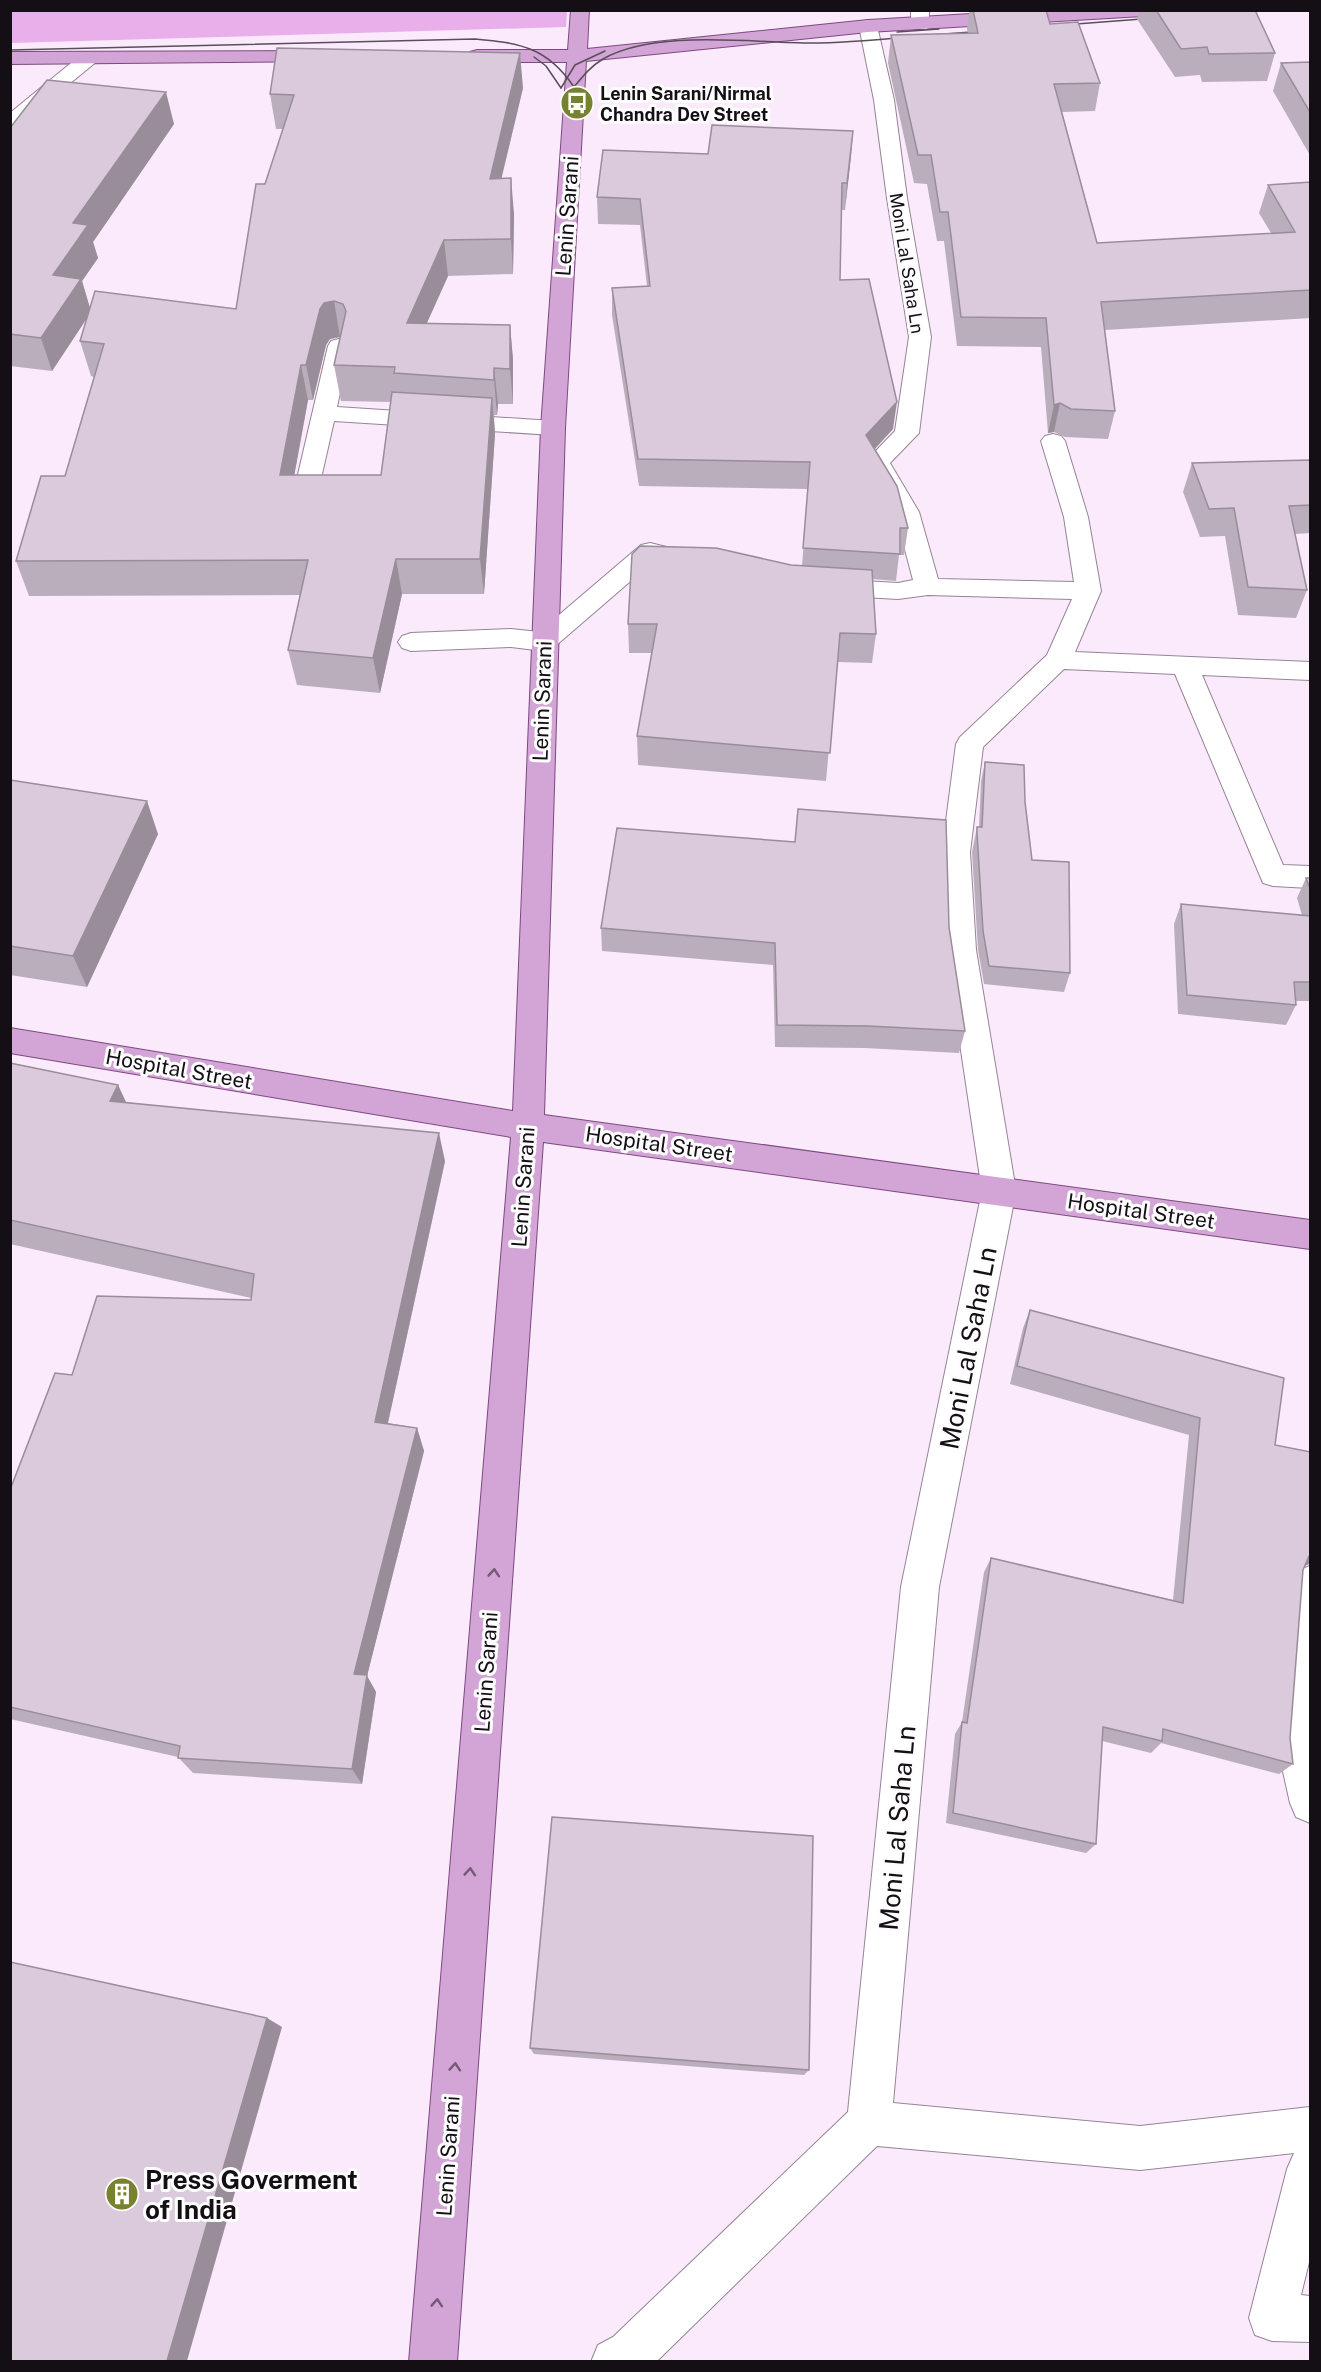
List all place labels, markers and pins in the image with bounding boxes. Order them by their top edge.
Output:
place label: Lenin Sarani/Nirmal Chandra Dev Street [600,83,772,125]
bus stop icon: Lenin Sarani/Nirmal Chandra Dev Street [559,85,595,121]
place label: Press Goverment of India [145,2164,358,2225]
building icon: Press Goverment of India [104,2176,140,2212]

